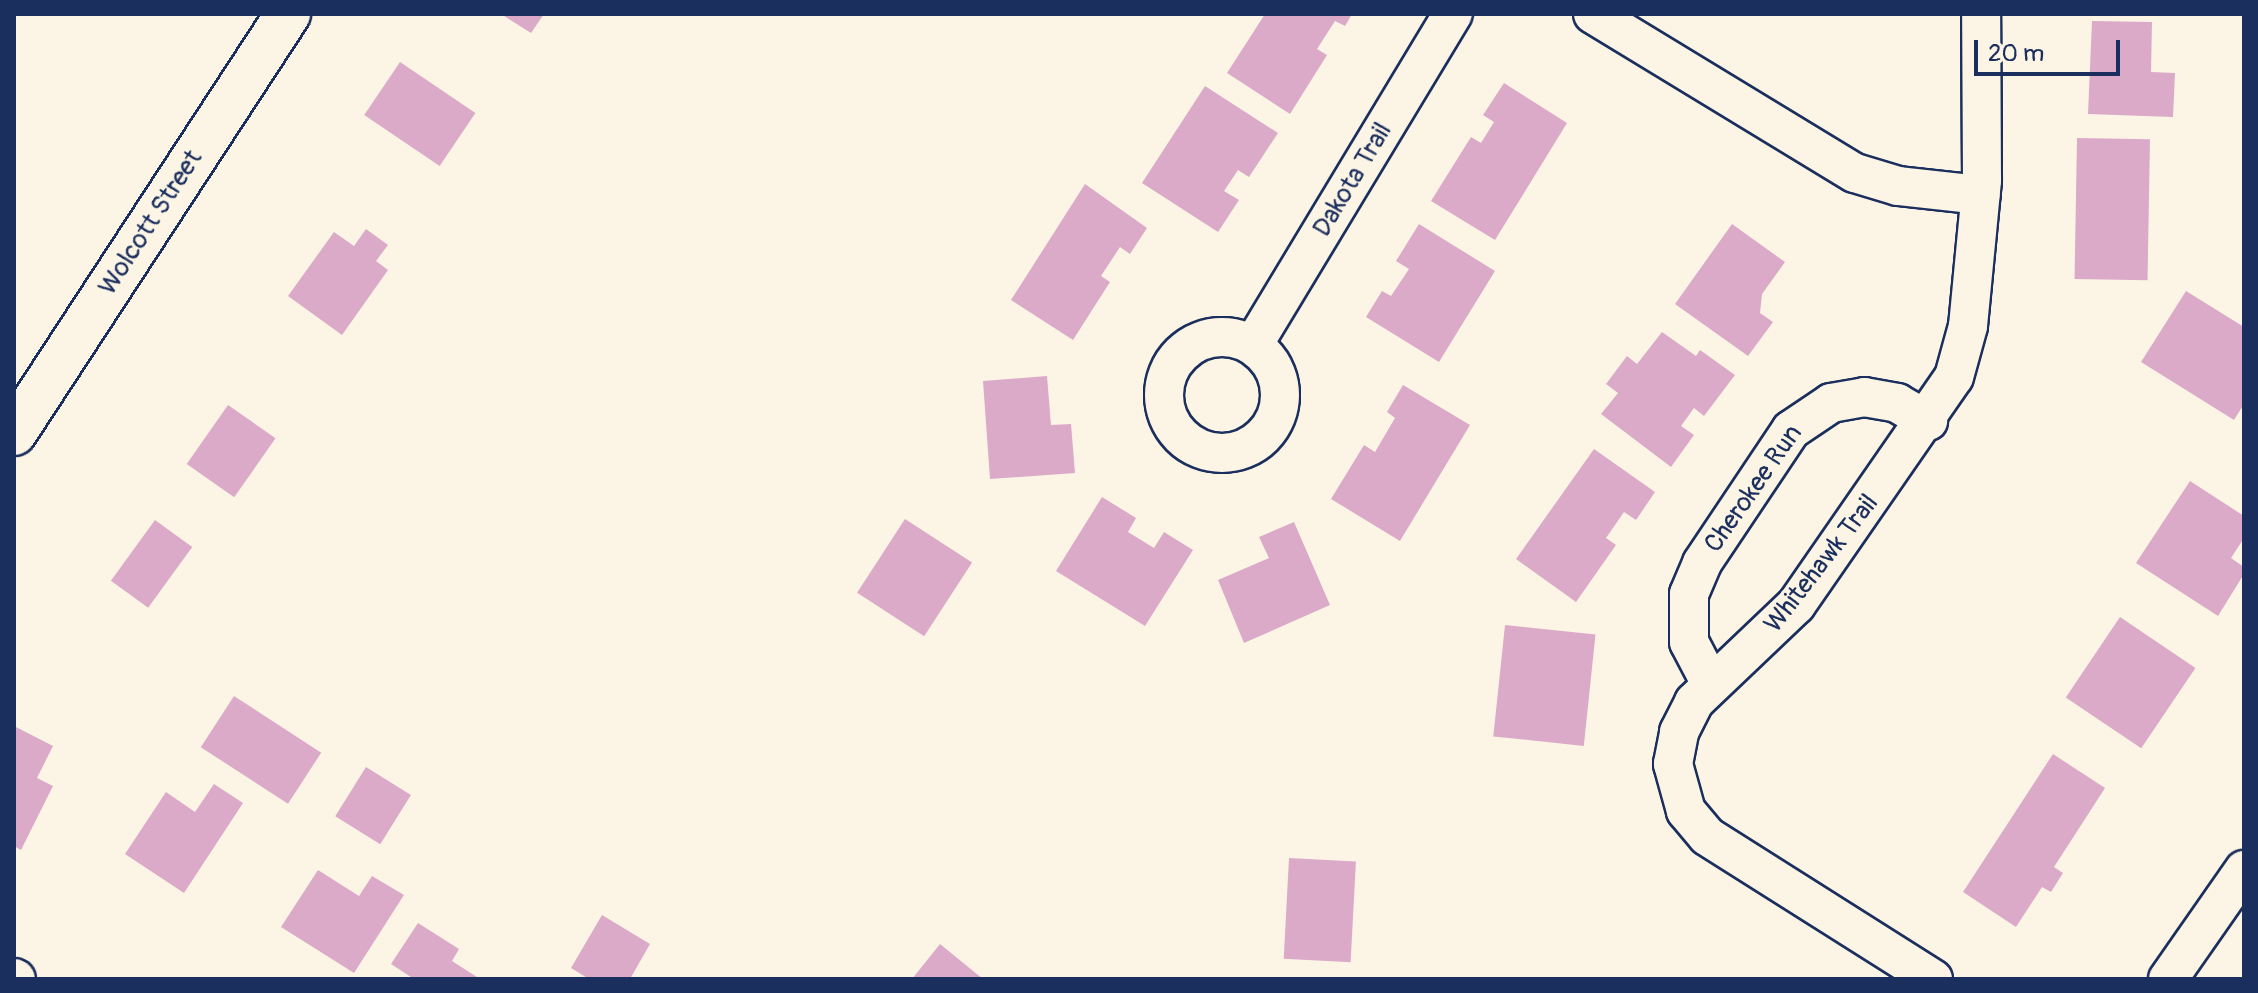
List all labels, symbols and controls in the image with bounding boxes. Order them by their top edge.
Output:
scale bar [1978,24,2124,74]
text: 20 m [1988,39,2044,68]
street label: Dakota Trail [1307,117,1399,243]
street label: Wolcott Street [93,145,209,301]
street label: Cherokee Run [1699,419,1809,559]
street label: Whitehawk Trail [1758,489,1886,639]

